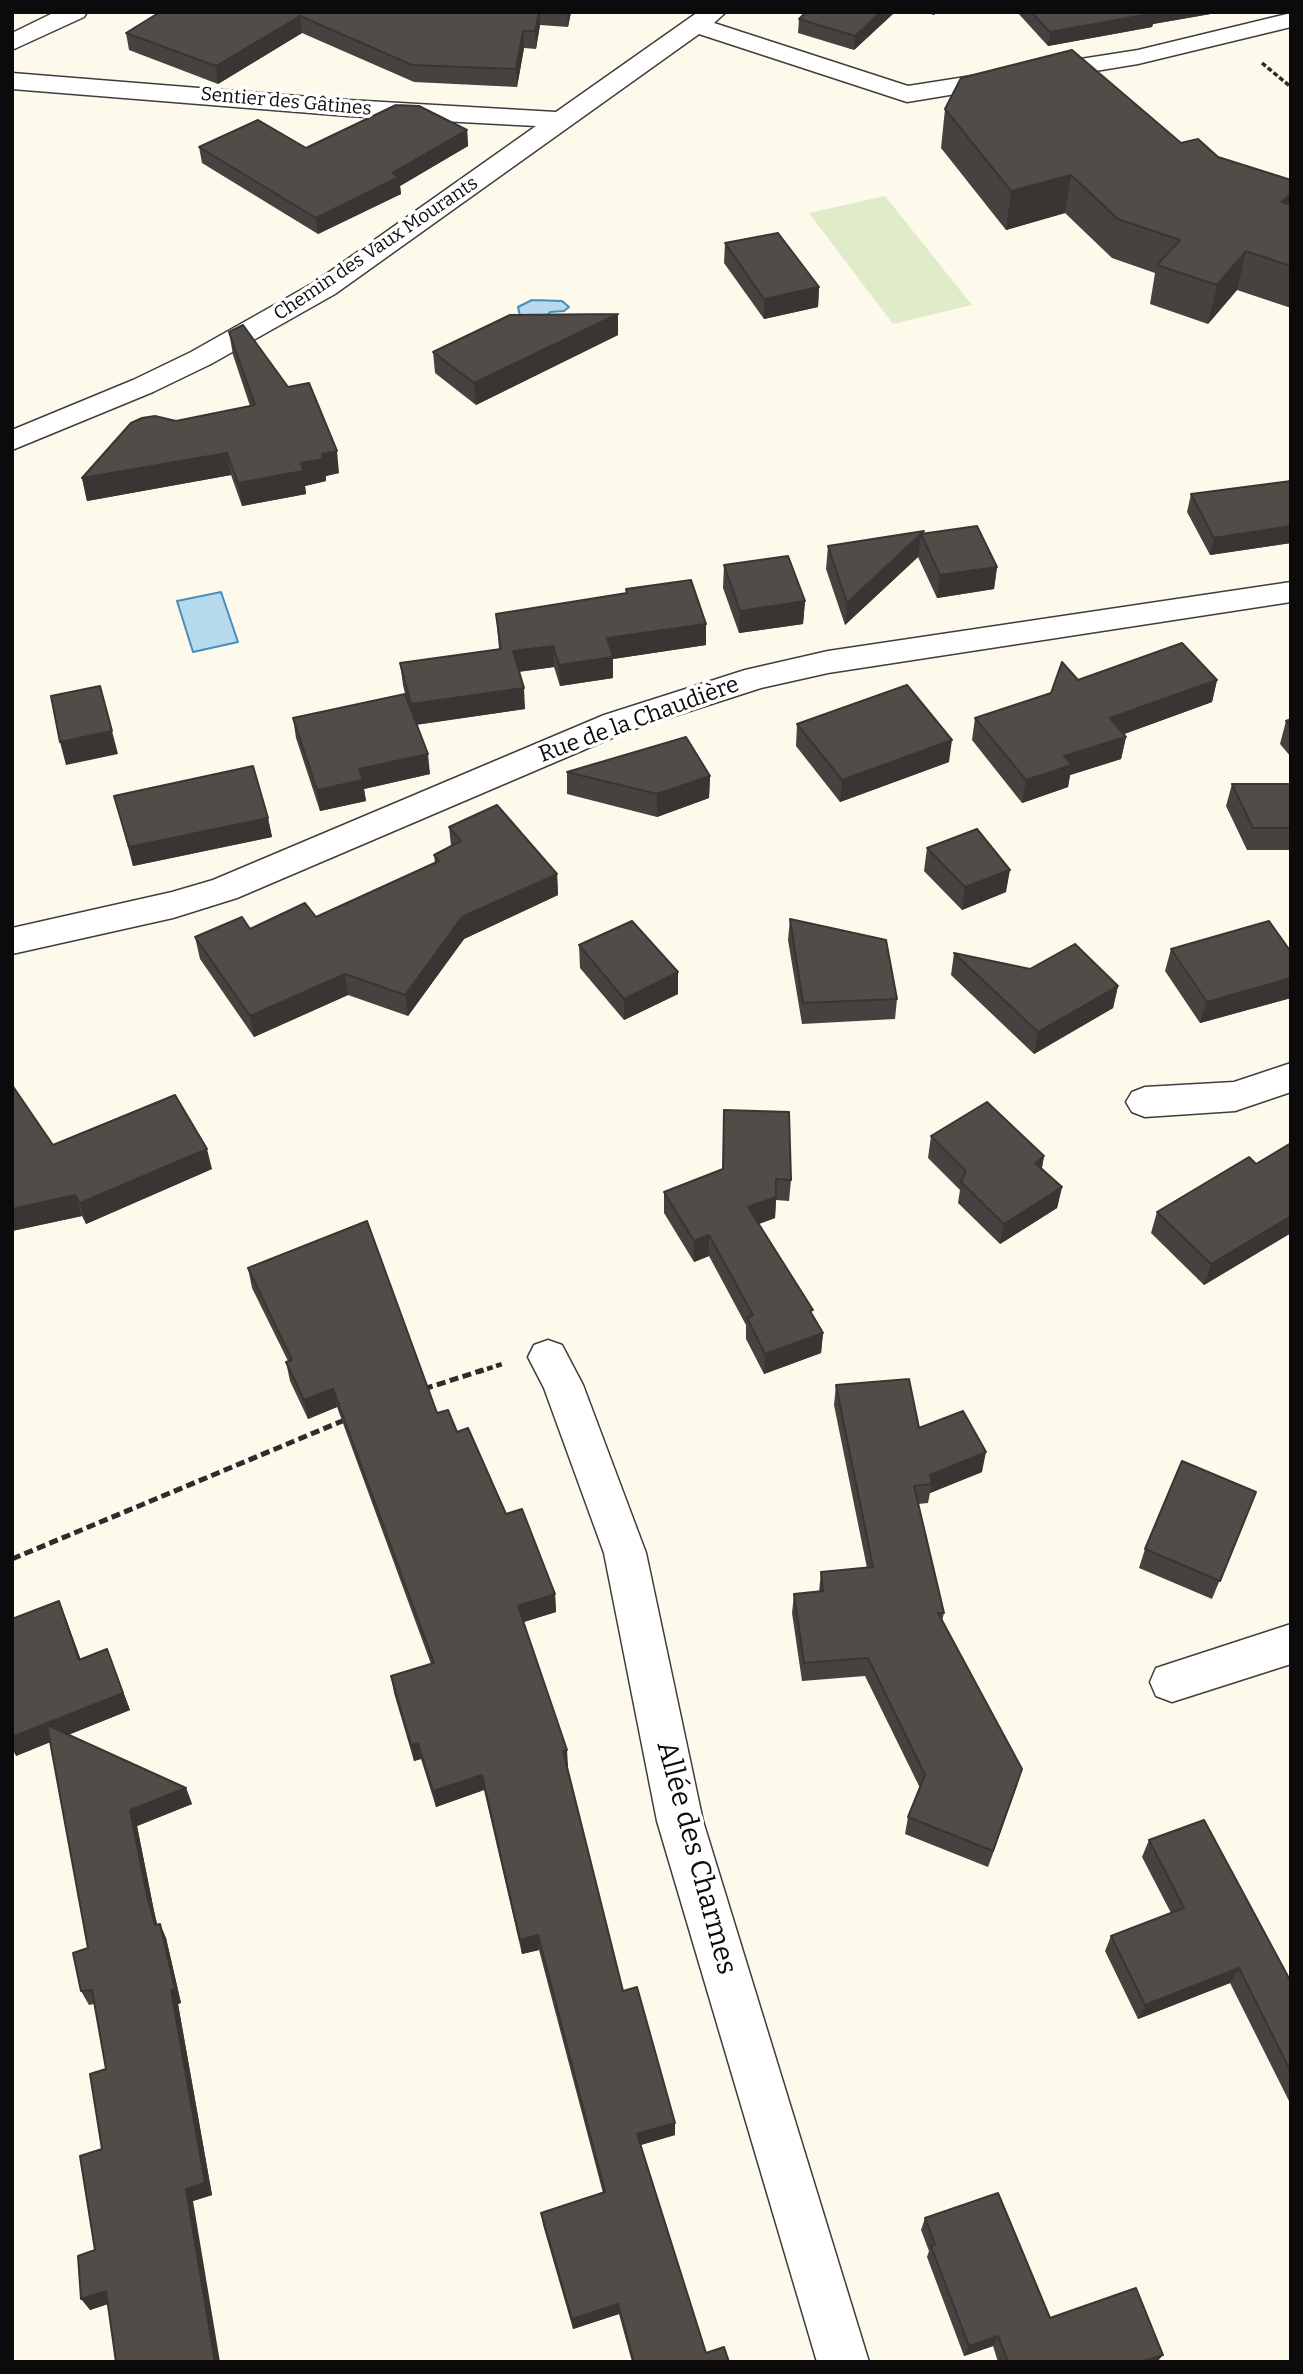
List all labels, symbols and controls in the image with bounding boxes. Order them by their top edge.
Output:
street label: Sentier des Gâtines [200,83,372,121]
street label: Chemin des Vaux Mourants [270,172,482,326]
street label: Rue de la Chaudière [535,671,743,769]
street label: Allée des Charmes [649,1738,743,1978]

